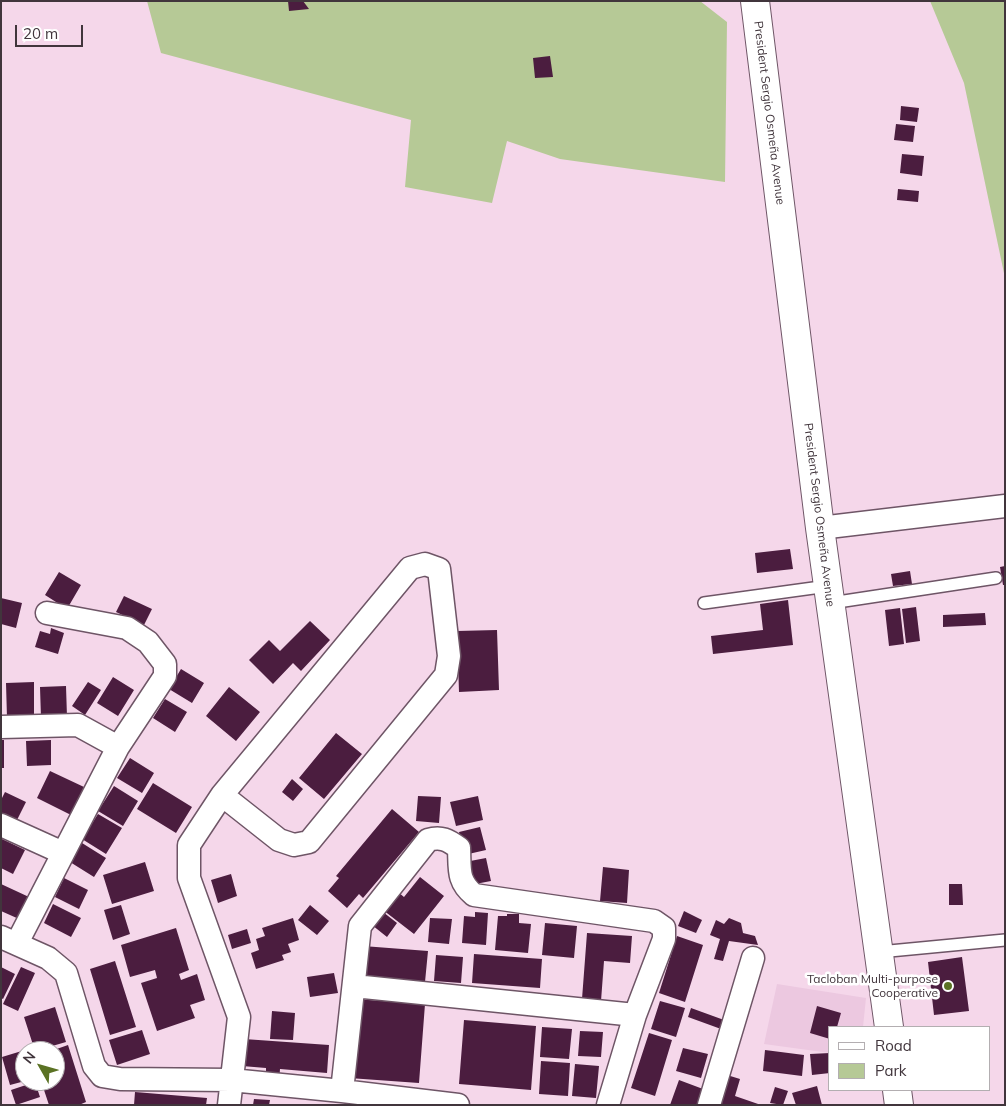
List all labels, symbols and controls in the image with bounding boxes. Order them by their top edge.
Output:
scale bar [18,15,85,47]
street label: President Sergio Osmeña Avenue [751,20,787,206]
text: 20 m [23,24,58,43]
street label: President Sergio Osmeña Avenue [801,422,837,608]
place label: Tacloban Multi-purpose Cooperative [807,972,938,1000]
marker: Tacloban Multi-purpose Cooperative [942,980,954,992]
legend [828,1026,991,1091]
text: Road [875,1036,912,1055]
north arrow [15,1041,65,1091]
text: N [19,1048,39,1067]
text: Park [875,1061,907,1080]

